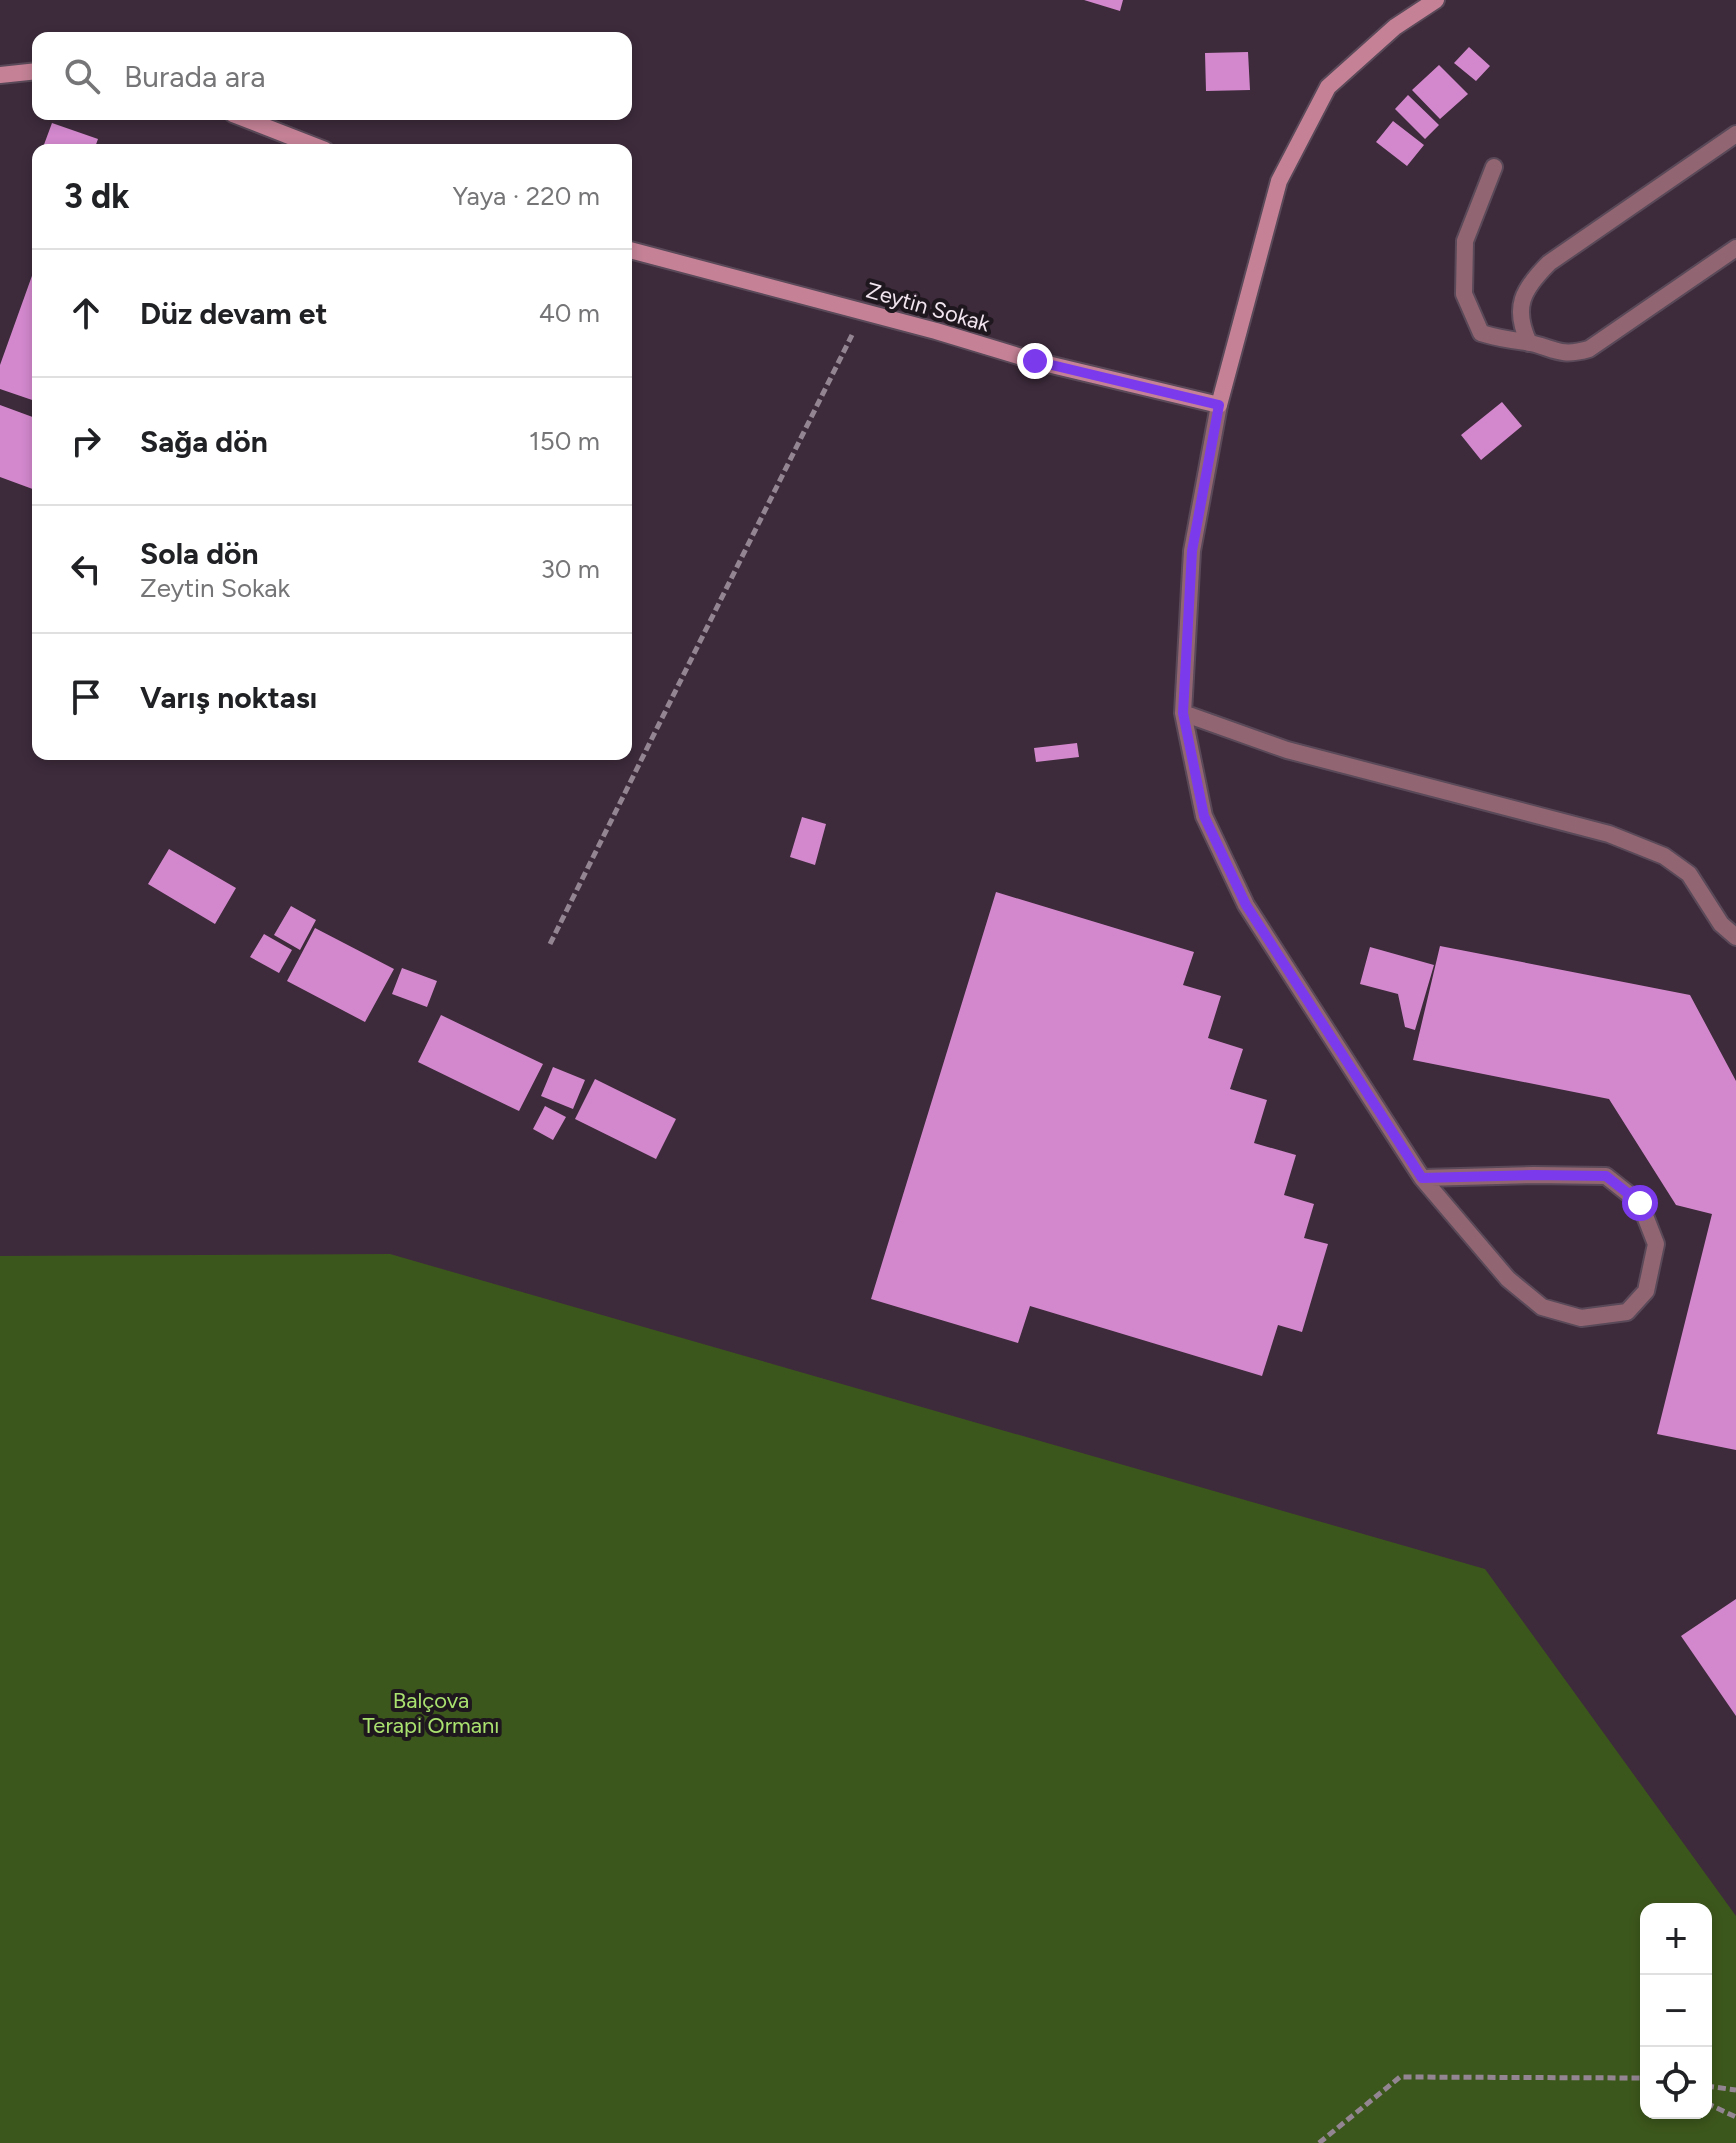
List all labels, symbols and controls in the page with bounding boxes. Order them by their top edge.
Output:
search box [32,32,632,120]
icon: search [60,54,104,98]
text: Burada ara [124,58,266,95]
text: 3 dk [64,176,130,217]
text: Yaya · 220 m [452,180,600,212]
street label: Zeytin Sokak [863,277,993,338]
icon: ahead [64,291,108,335]
text: Düz devam et [140,295,327,332]
text: 40 m [539,297,600,329]
route end [1017,343,1053,379]
icon: right [64,419,108,463]
text: Sağa dön [140,423,268,460]
text: 150 m [529,425,600,457]
text: Sola dön [140,535,258,572]
icon: left [64,547,108,591]
text: 30 m [541,553,600,585]
text: Zeytin Sokak [140,572,290,604]
icon: arrive [64,675,108,719]
text: Varış noktası [140,679,317,716]
route start [1622,1185,1658,1221]
park label: Balçova Terapi Ormanı [363,1687,499,1739]
map controls [1640,1903,1712,2119]
button: + [1640,1903,1712,1975]
button: − [1640,1975,1712,2047]
button: locate [1640,2047,1712,2119]

